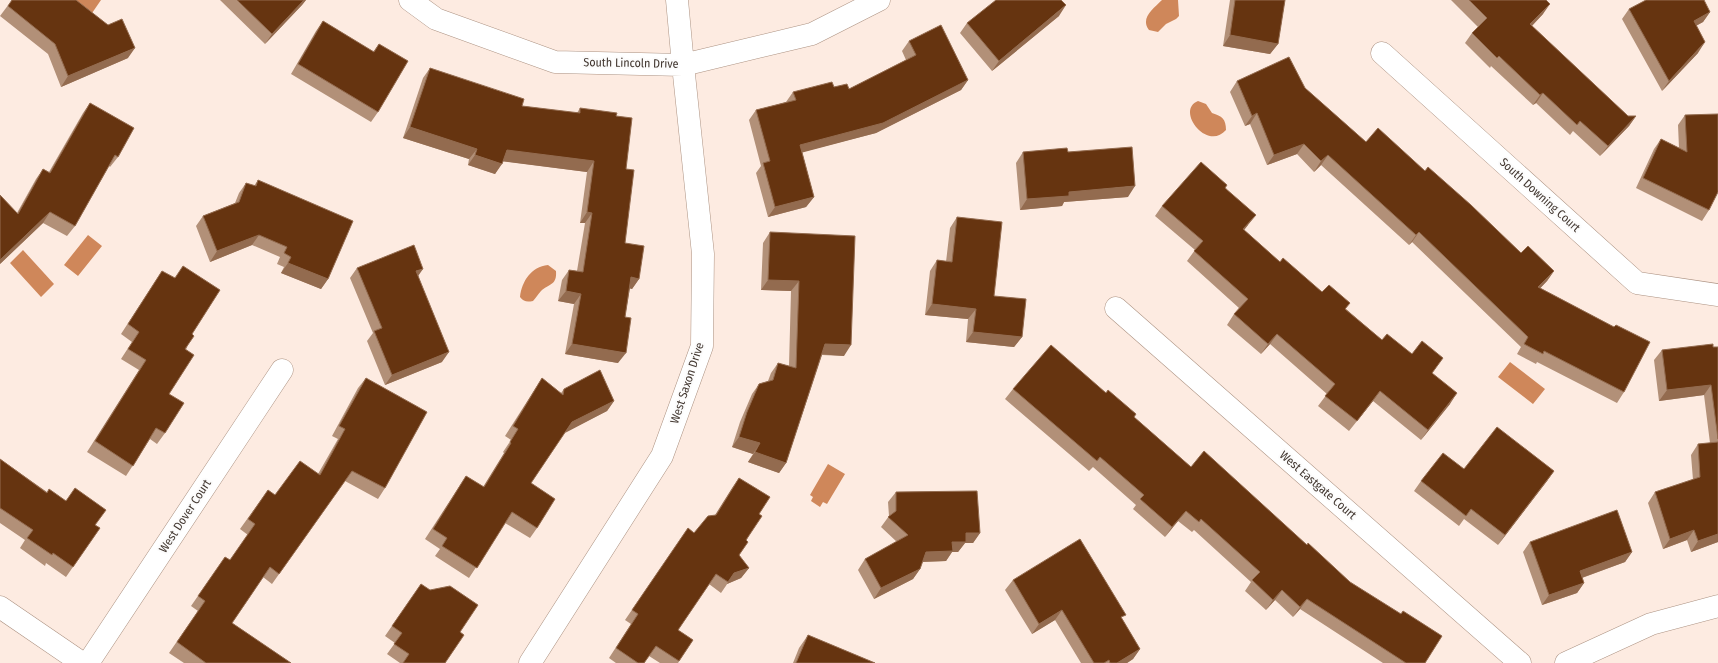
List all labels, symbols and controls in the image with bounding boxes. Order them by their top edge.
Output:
street label: South Lincoln Drive [583,55,679,71]
street label: South Downing Court [1497,155,1583,235]
street label: West Saxon Drive [667,341,707,425]
street label: West Eastgate Court [1277,448,1359,522]
street label: West Dover Court [156,477,214,555]

